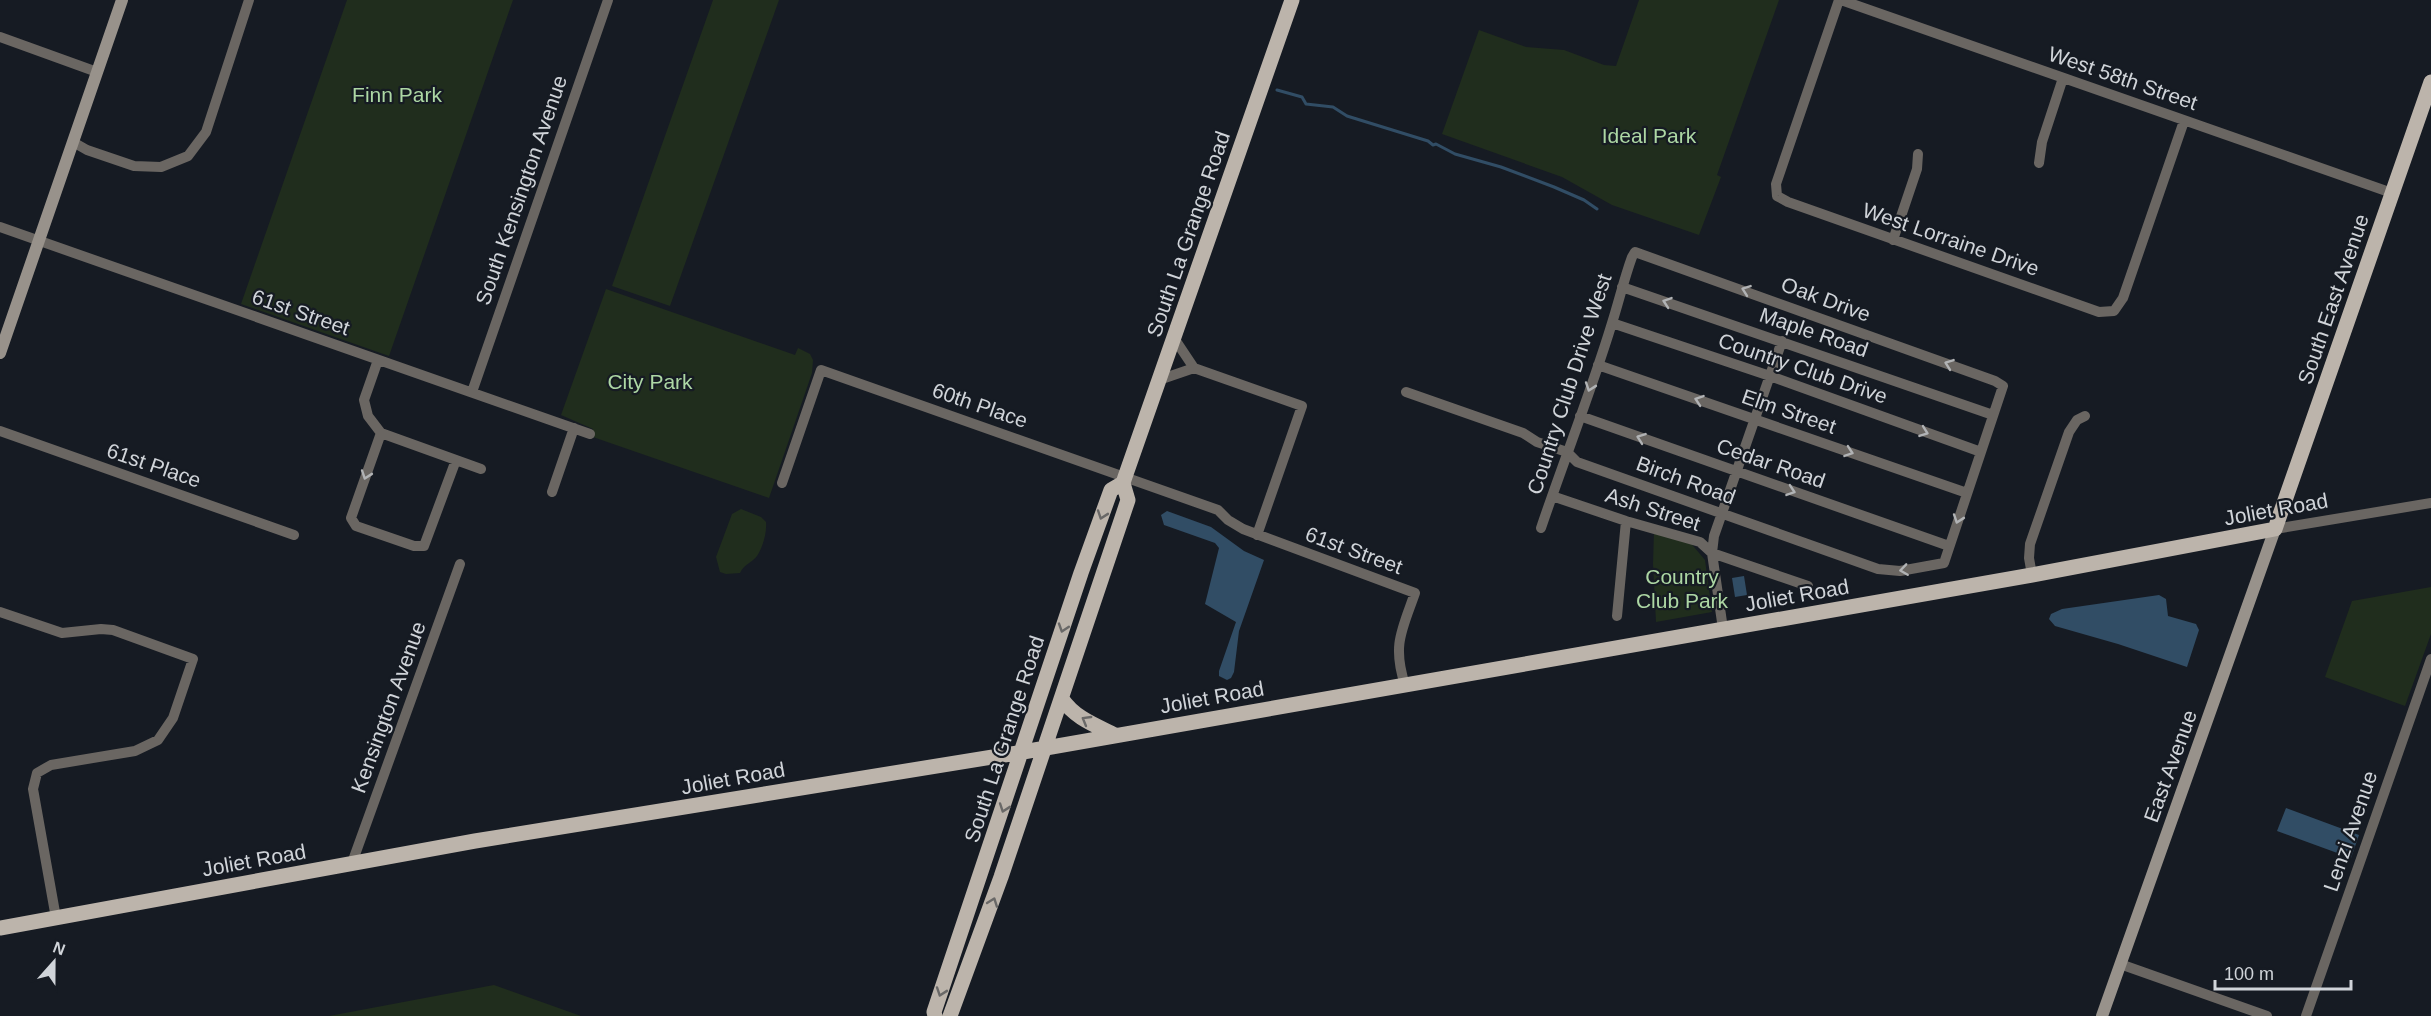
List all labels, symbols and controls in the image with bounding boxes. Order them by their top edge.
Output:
street label: West 58th Street [2045,42,2201,114]
street label: South Kensington Avenue [471,72,571,308]
park label: Finn Park [352,83,442,106]
park label: Ideal Park [1602,124,1697,147]
street label: South La Grange Road [1142,128,1234,340]
street label: West Lorraine Drive [1860,198,2042,280]
street label: South East Avenue [2293,211,2373,387]
street label: Country Club Drive West [1522,271,1616,497]
street label: Oak Drive [1778,272,1874,326]
street label: 61st Street [249,285,353,339]
one-way arrow [1741,285,1752,298]
one-way arrow [1662,297,1673,309]
street label: Maple Road [1757,303,1871,361]
street label: Country Club Drive [1715,328,1891,408]
one-way arrow [1944,359,1955,371]
park label: City Park [607,370,693,393]
street label: 60th Place [929,378,1031,432]
one-way arrow [1585,381,1598,392]
street label: Elm Street [1739,384,1839,438]
one-way arrow [1694,395,1705,408]
one-way arrow [1918,424,1928,437]
one-way arrow [1636,433,1647,446]
street label: Cedar Road [1714,434,1828,492]
street label: 61st Place [104,438,204,492]
one-way arrow [1844,445,1854,458]
street label: Birch Road [1633,451,1739,509]
one-way arrow [361,469,374,480]
street label: Ash Street [1603,483,1703,535]
one-way arrow [1785,484,1796,496]
street label: Joliet Road [2222,489,2330,529]
one-way arrow [1096,509,1109,520]
one-way arrow [1953,513,1966,524]
street label: 61st Street [1302,522,1406,578]
one-way arrow [1899,564,1908,576]
park label: Country Club Park [1636,565,1729,612]
street label: Joliet Road [1743,575,1851,615]
street label: Kensington Avenue [346,618,430,796]
one-way arrow [1058,622,1070,633]
street label: South La Grange Road [960,633,1048,845]
street label: Joliet Road [1158,677,1266,717]
street label: East Avenue [2139,707,2201,825]
one-way arrow [1082,716,1092,727]
street label: Joliet Road [679,758,787,798]
street label: Lenzi Avenue [2319,768,2381,894]
one-way arrow [999,802,1011,813]
street label: Joliet Road [200,840,308,880]
one-way arrow [985,897,998,908]
north arrow [24,932,84,992]
text: N [51,938,68,958]
scale bar [2215,953,2352,991]
text: 100 m [2224,964,2274,984]
one-way arrow [936,987,949,997]

